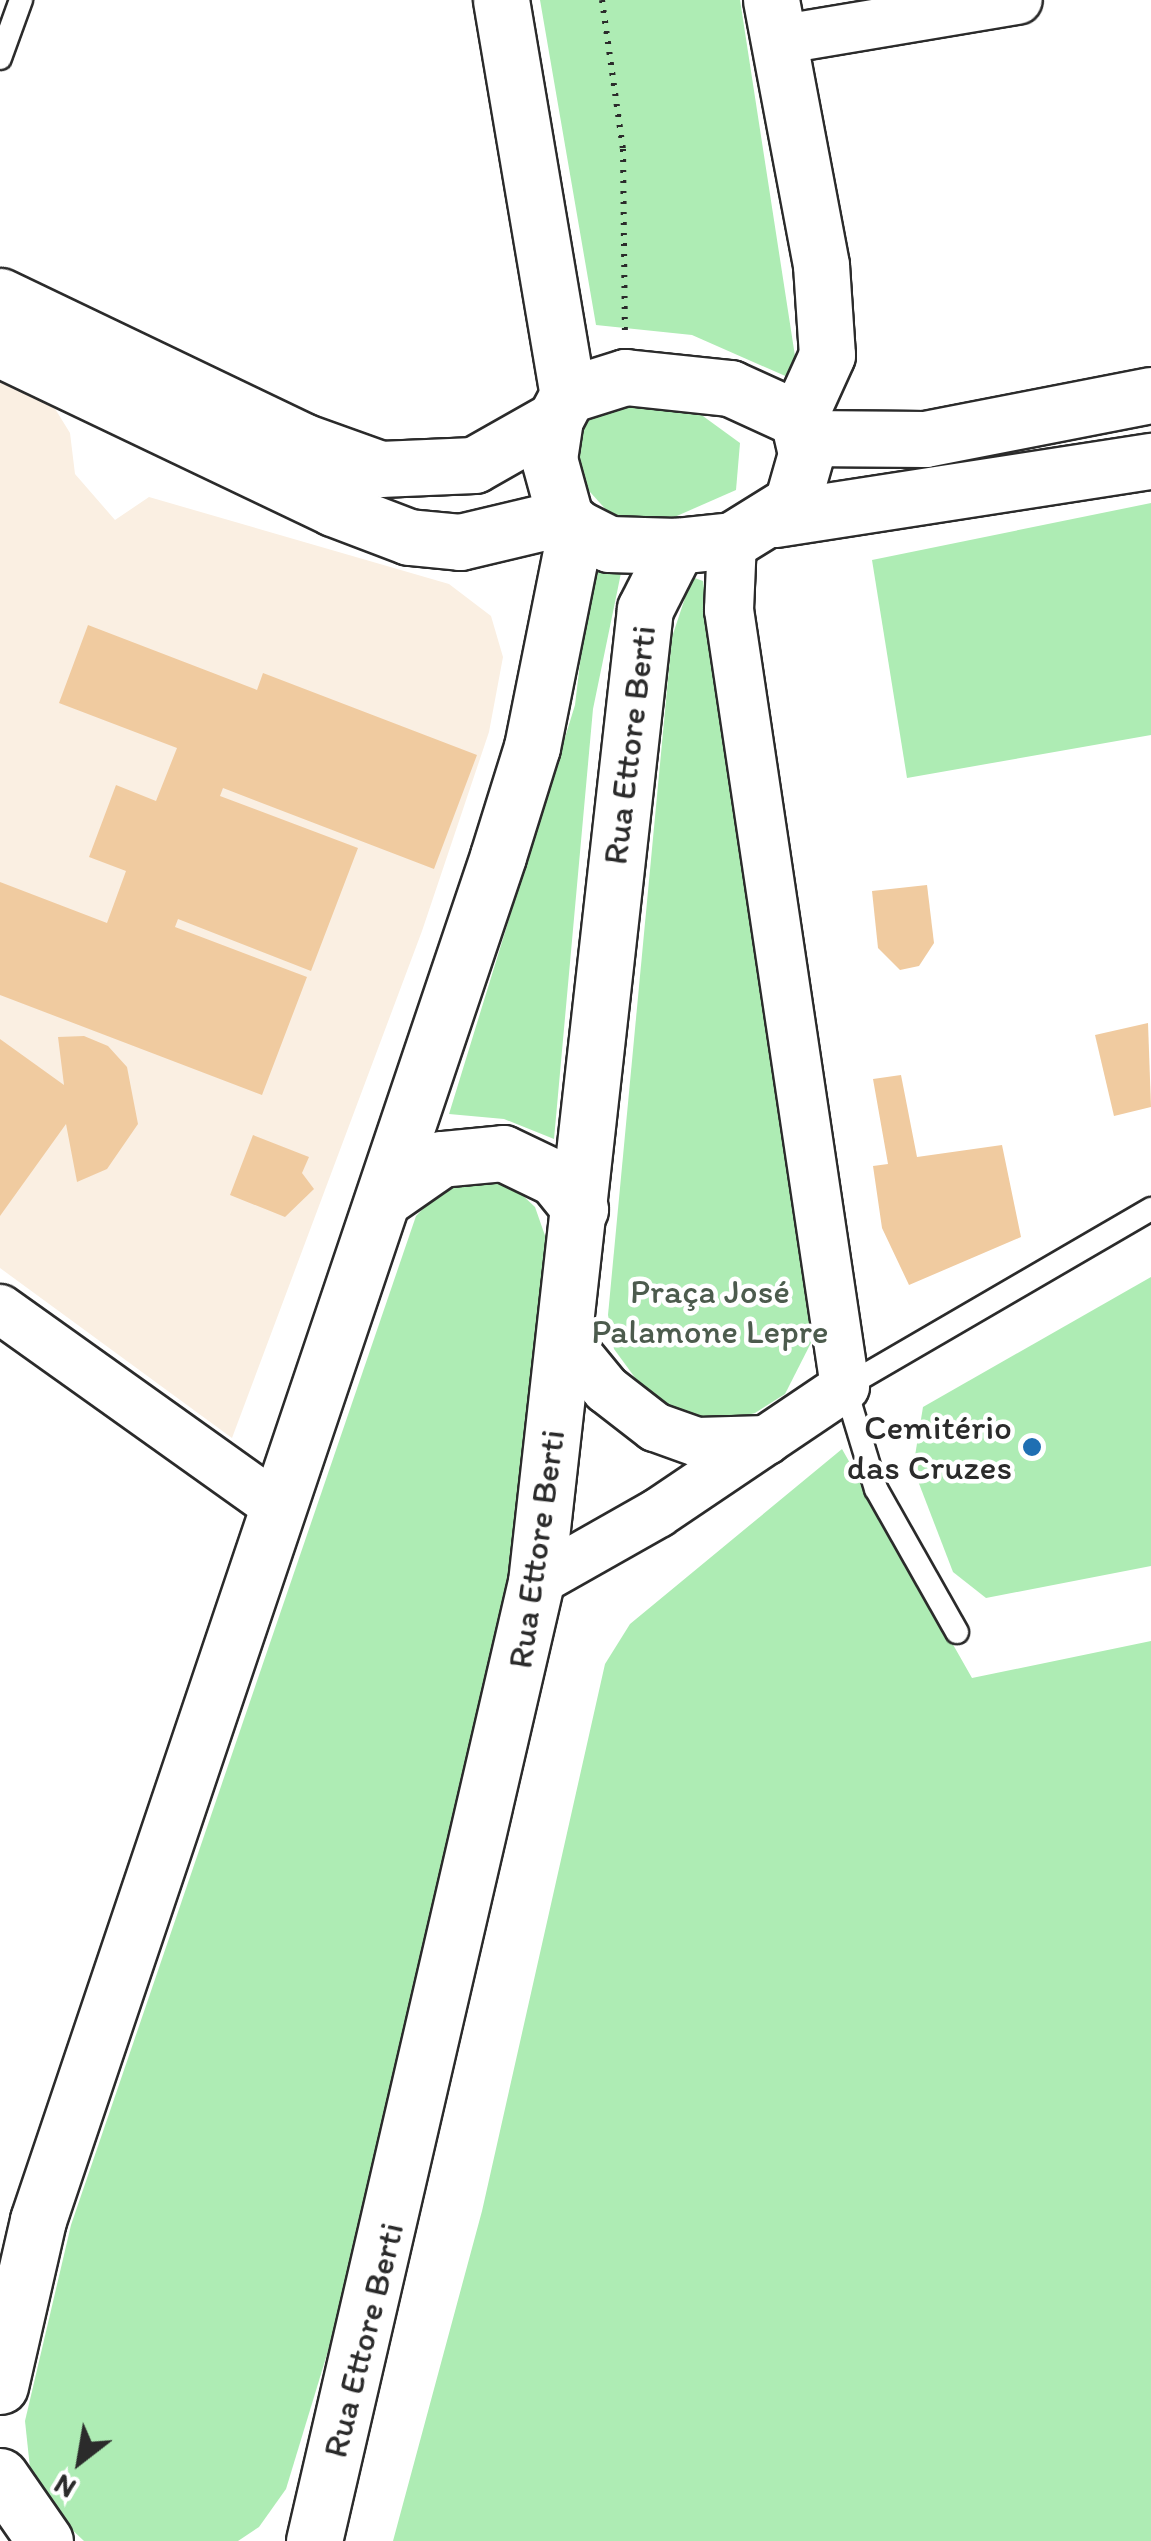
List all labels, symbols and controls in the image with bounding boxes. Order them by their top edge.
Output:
street label: Rua Ettore Berti [593,623,665,867]
park label: Praça José Palamone Lepre [591,1270,829,1352]
place label: Cemitério das Cruzes [847,1406,1012,1488]
street label: Rua Ettore Berti [498,1427,574,1671]
marker: Cemitério das Cruzes [1021,1436,1043,1458]
street label: Rua Ettore Berti [313,2218,413,2462]
north arrow [30,2411,130,2511]
text: N [48,2467,81,2506]

